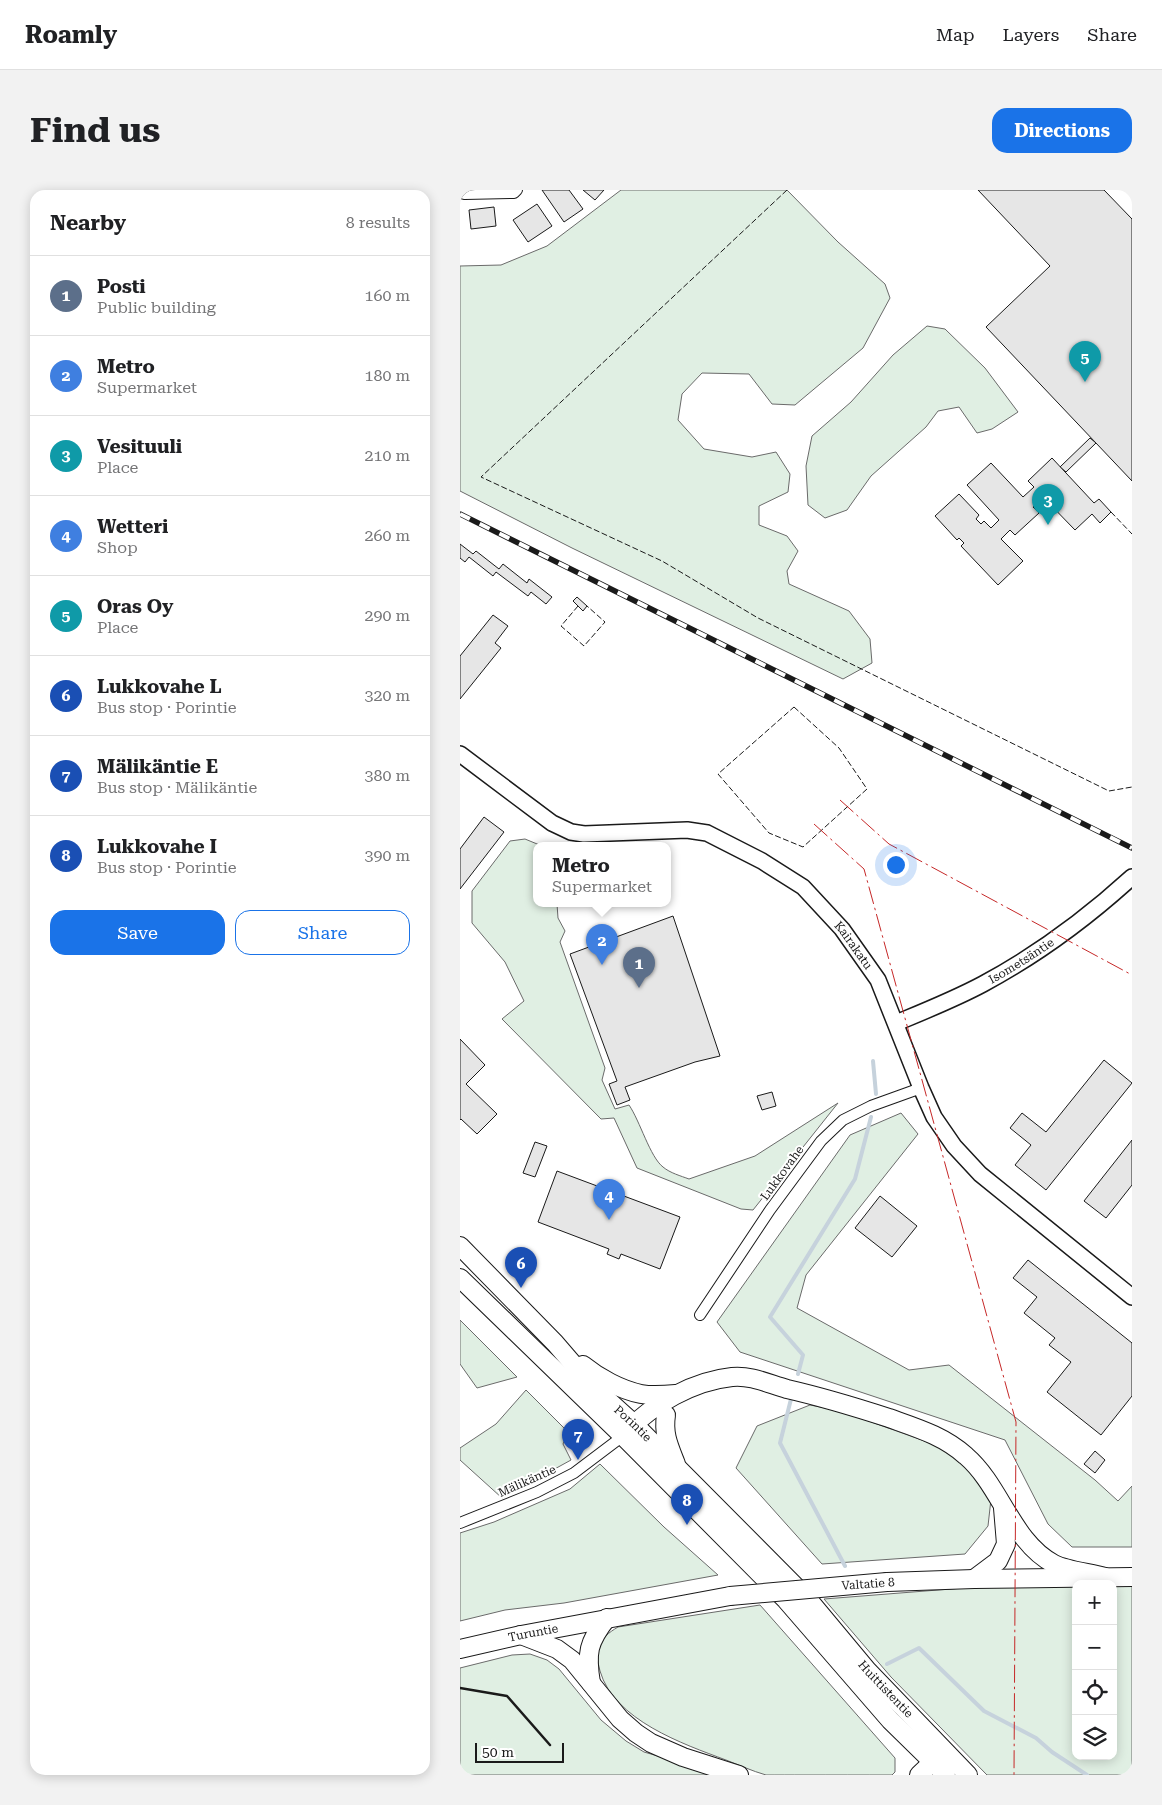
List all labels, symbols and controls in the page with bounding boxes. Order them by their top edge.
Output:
text: Roamly [25,21,117,49]
text: Map [936,24,975,45]
text: Layers [1003,24,1059,45]
text: Share [1087,24,1137,45]
button: Directions [992,108,1132,153]
text: Find us [30,110,160,151]
text: Nearby [50,211,126,235]
text: 8 results [346,213,410,232]
text: Posti [97,275,146,298]
text: 1 [62,286,70,305]
text: 160 m [364,286,410,305]
text: Public building [97,298,216,317]
pin: 5 [1069,341,1101,382]
text: Metro [97,355,155,378]
text: 2 [62,366,70,385]
text: 180 m [364,366,410,385]
text: Supermarket [97,378,197,397]
text: Vesituuli [97,435,182,458]
text: 3 [62,446,70,465]
text: 210 m [364,446,410,465]
text: Place [97,458,138,477]
pin: 3 [1032,484,1064,525]
text: Wetteri [97,515,168,538]
text: 4 [62,526,70,545]
text: 260 m [364,526,410,545]
text: Shop [97,538,138,557]
text: Oras Oy [97,595,174,618]
text: 5 [62,606,70,625]
text: 290 m [364,606,410,625]
text: Place [97,618,138,637]
text: Lukkovahe L [97,675,222,698]
text: 6 [62,686,70,705]
text: 320 m [364,686,410,705]
text: Bus stop · Porintie [97,698,237,717]
text: Mälikäntie E [97,755,218,778]
text: 7 [62,766,70,785]
text: 380 m [364,766,410,785]
text: Bus stop · Mälikäntie [97,778,257,797]
text: Lukkovahe I [97,835,217,858]
popup [533,842,671,907]
text: 8 [62,846,70,865]
text: 390 m [364,846,410,865]
your location [883,852,909,878]
text: Metro [552,854,610,877]
text: Bus stop · Porintie [97,858,237,877]
text: Supermarket [552,877,652,896]
button: Save [50,910,225,955]
button: Share [235,910,410,955]
street label: Kairakatu [831,918,876,973]
pin: 2 [586,924,618,965]
street label: Isometsäntie [986,935,1057,987]
pin: 1 [623,947,655,988]
street label: Lukkovahe [757,1143,807,1203]
pin: 4 [593,1179,625,1220]
pin: 6 [505,1247,537,1288]
street label: Porintie [611,1403,655,1445]
pin: 7 [562,1419,594,1460]
street label: Mälikäntie [496,1462,558,1500]
pin: 8 [671,1484,703,1525]
street label: Valtatie 8 [841,1575,895,1593]
map controls [1072,1580,1117,1760]
button: + [1072,1580,1117,1625]
street label: Turuntie [507,1621,560,1645]
button: − [1072,1625,1117,1670]
street label: Huittistentie [855,1658,916,1721]
button: locate [1072,1670,1117,1715]
button: layers [1072,1715,1117,1760]
scale bar [475,1740,564,1763]
text: 50 m [482,1744,514,1760]

